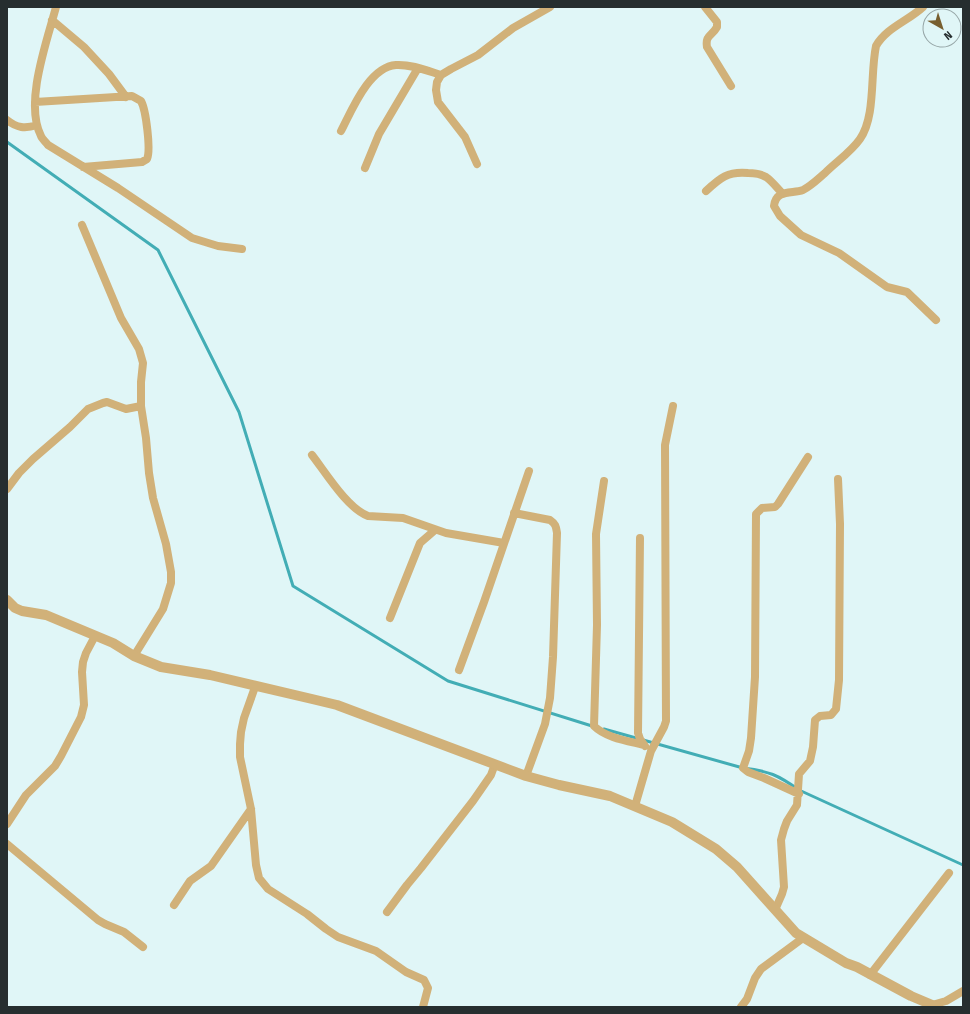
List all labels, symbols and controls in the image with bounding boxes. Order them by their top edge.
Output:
north arrow [922,8,962,48]
text: N [941,28,955,43]

